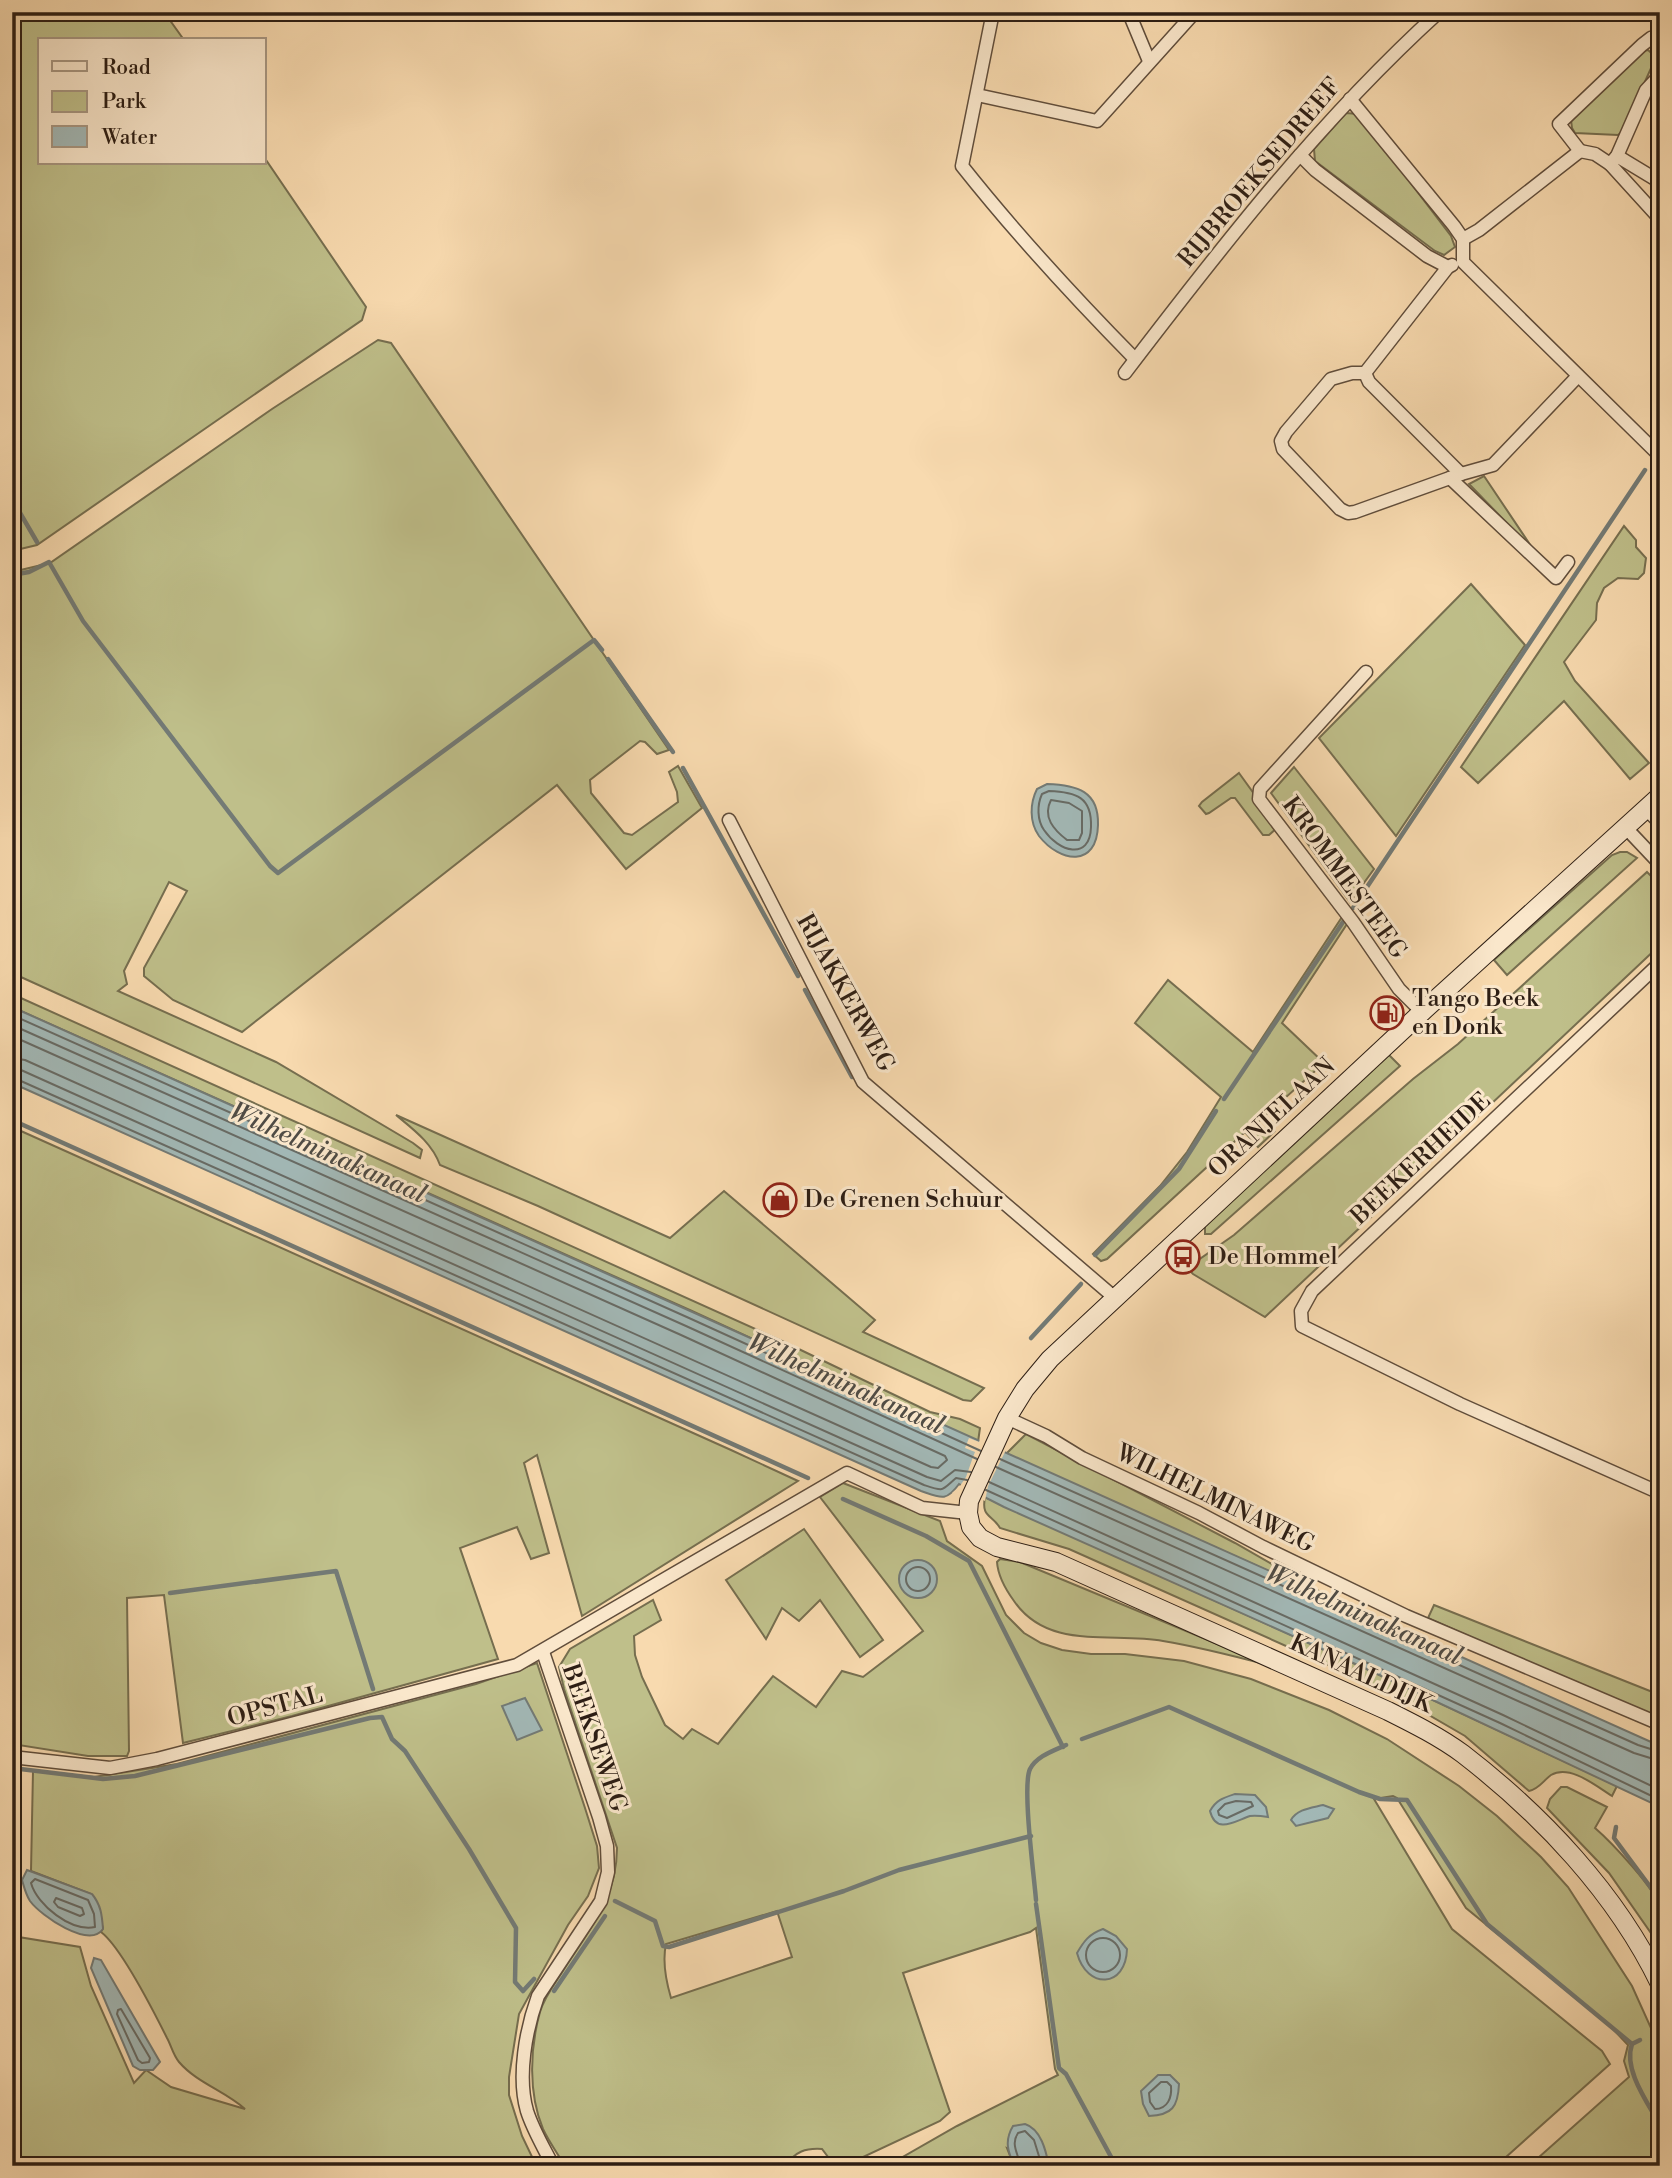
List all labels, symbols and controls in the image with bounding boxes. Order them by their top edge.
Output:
legend [38,38,266,164]
text: Road [102,55,151,81]
street label: RIJBROEKSEDREEF [1172,72,1348,274]
text: Park [102,89,147,115]
text: Water [101,125,157,151]
street label: KROMMESTEEG [1275,791,1413,965]
street label: RIJAKKERWEG [789,909,901,1077]
place label: Tango Beek en Donk [1412,984,1540,1042]
fuel station icon: Tango Beek en Donk [1368,994,1406,1032]
street label: ORANJELAAN [1202,1052,1342,1184]
street label: BEEKERHEIDE [1344,1086,1497,1232]
water label: Wilhelminakanaal [225,1095,432,1211]
shop icon: De Grenen Schuur [761,1181,799,1219]
place label: De Grenen Schuur [804,1185,1003,1215]
bus stop icon: De Hommel [1164,1238,1202,1276]
place label: De Hommel [1208,1242,1338,1272]
water label: Wilhelminakanaal [743,1326,950,1442]
street label: WILHELMINAWEG [1110,1438,1319,1560]
water label: Wilhelminakanaal [1261,1557,1468,1673]
street label: KANAALDIJK [1285,1628,1438,1721]
street label: BEEKSEWEG [554,1659,633,1816]
street label: OPSTAL [224,1680,326,1734]

